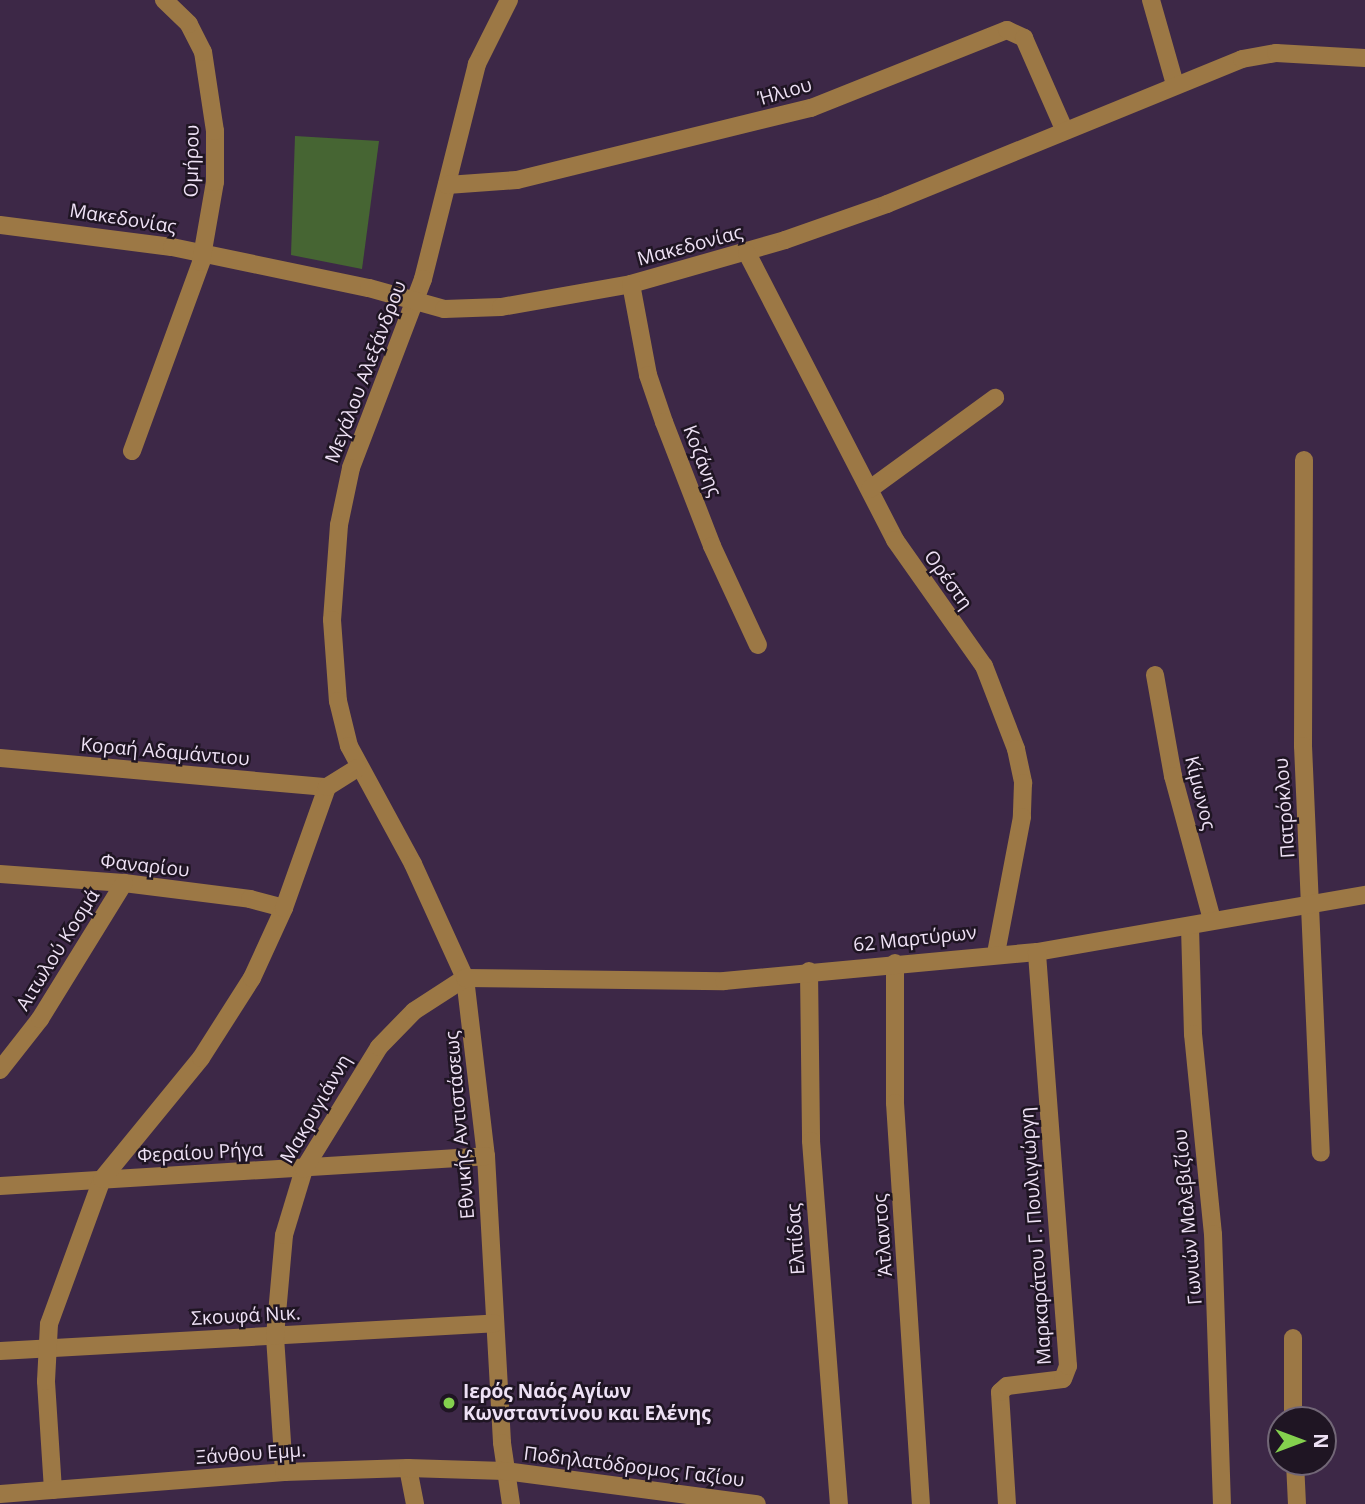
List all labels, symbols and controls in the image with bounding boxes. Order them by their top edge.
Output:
street label: Ήλιου [755,73,815,111]
street label: Ομήρου [180,124,204,198]
street label: Μακεδονίας [68,199,178,239]
street label: Μακεδονίας [635,221,745,271]
street label: Μεγάλου Αλεξάνδρου [321,278,411,466]
street label: Κοζάνης [678,422,726,500]
street label: Ορέστη [919,546,977,614]
street label: Κοραή Αδαμάντιου [79,733,251,771]
street label: Κίμωνος [1180,754,1220,832]
street label: Πατρόκλου [1270,757,1300,859]
street label: Φαναρίου [99,850,191,882]
street label: Αιτωλού Κοσμά [12,885,104,1015]
street label: 62 Μαρτύρων [852,921,978,957]
street label: Εθνικής Αντιστάσεως [440,1030,480,1220]
street label: Μακρυγιάννη [276,1051,356,1167]
street label: Μαρκαράτου Γ. Πουλιγιώργη [1016,1106,1056,1366]
street label: Γωνιών Μαλεβιζίου [1169,1128,1207,1306]
street label: Φεραίου Ρήγα [136,1138,264,1168]
street label: Άτλαντος [869,1193,897,1277]
street label: Ελπίδας [782,1202,810,1276]
street label: Σκουφά Νικ. [191,1302,301,1330]
place label: Ιερός Ναός Αγίων Κωνσταντίνου και Ελένης [463,1381,711,1425]
marker: Ιερός Ναός Αγίων Κωνσταντίνου και Ελένης [441,1395,457,1411]
north arrow [1267,1406,1337,1476]
text: N [1308,1433,1334,1449]
street label: Ξάνθου Εμμ. [195,1439,307,1469]
street label: Ποδηλατόδρομος Γαζίου [522,1442,746,1492]

